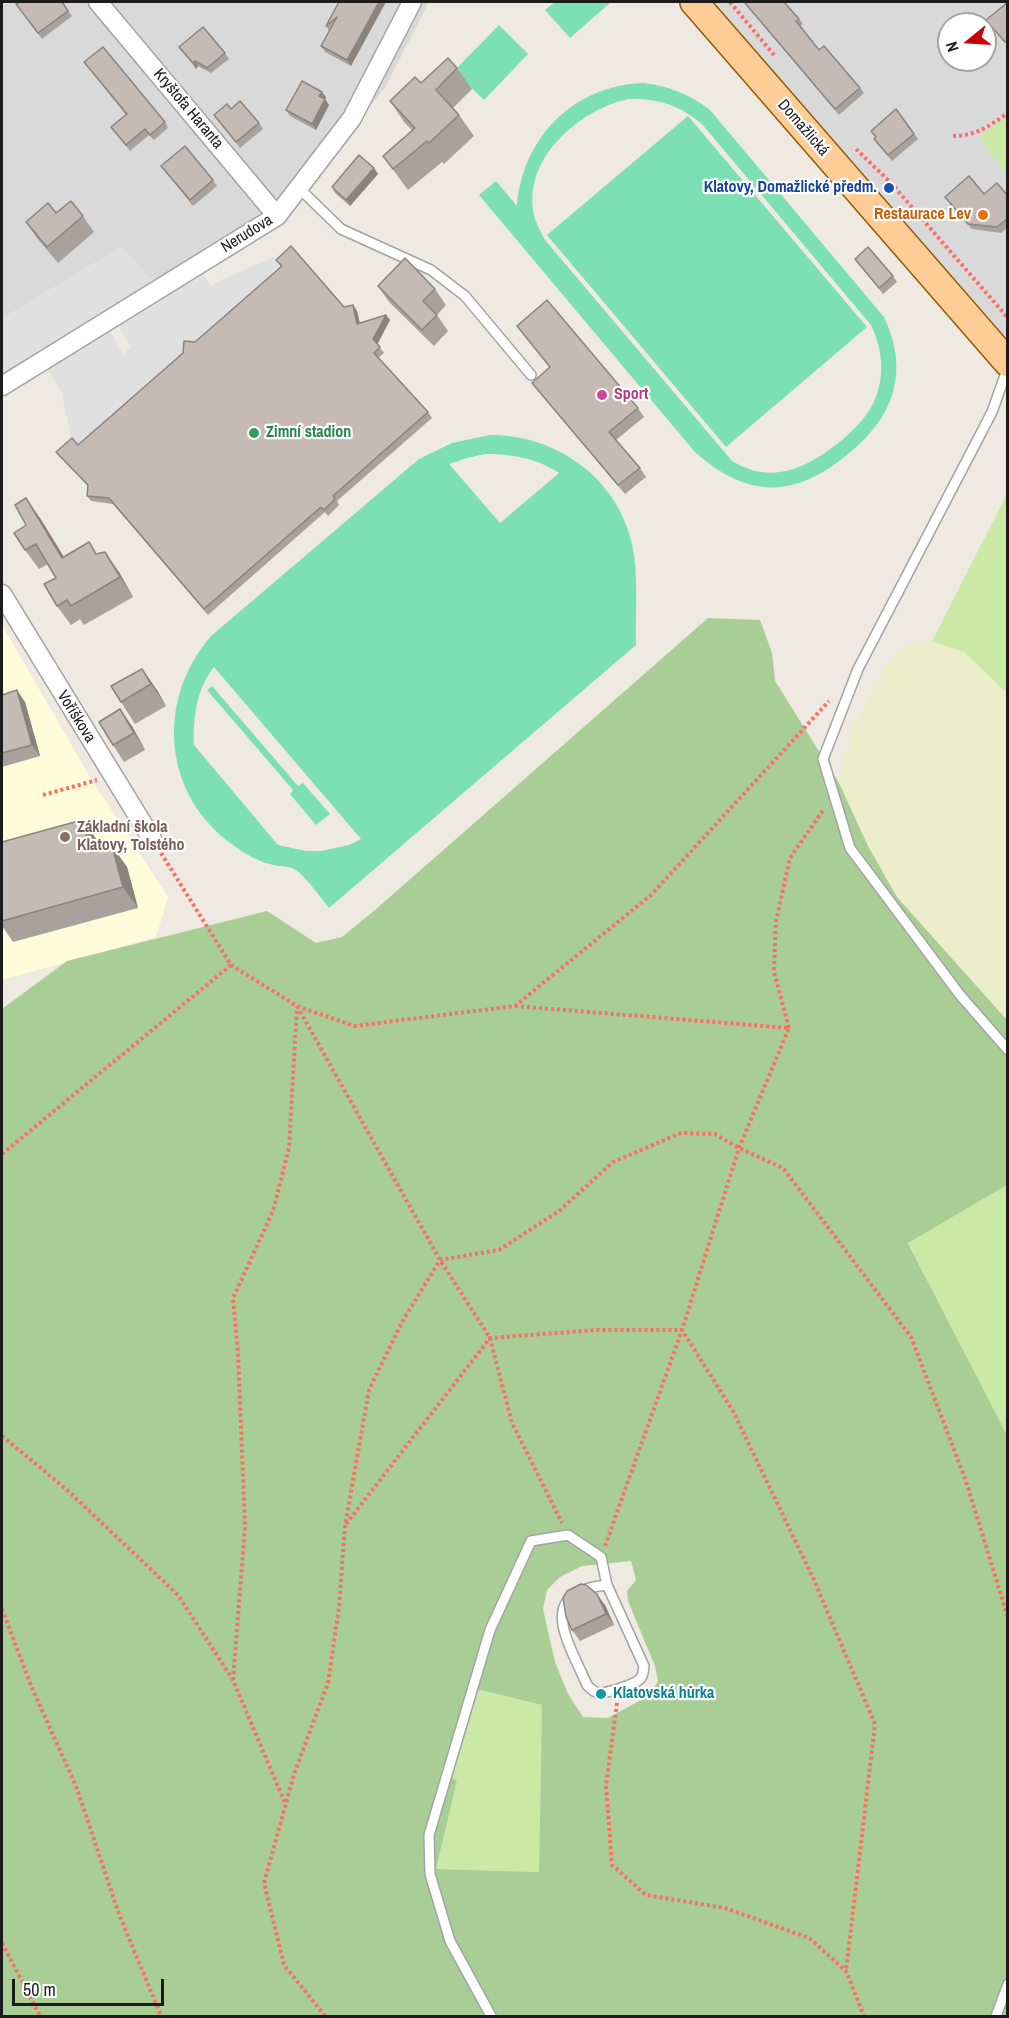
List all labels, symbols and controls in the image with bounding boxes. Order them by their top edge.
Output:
north arrow [937,12,997,72]
text: N [940,39,964,55]
street label: Kryštofa Haranta [149,65,227,153]
street label: Domažlická [773,96,833,160]
place label: Klatovy, Domažlické předm. [704,178,877,198]
marker: Klatovy, Domažlické předm. [882,181,896,195]
place label: Restaurace Lev [874,205,971,225]
marker: Restaurace Lev [976,208,990,222]
street label: Nerudova [218,211,276,257]
place label: Sport [614,385,648,405]
marker: Sport [595,388,609,402]
place label: Zimní stadion [266,423,351,443]
marker: Zimní stadion [247,426,261,440]
street label: Voříškova [53,687,99,747]
place label: Základní škola Klatovy, Tolstého [77,818,184,856]
marker: Základní škola Klatovy, Tolstého [58,830,72,844]
place label: Klatovská hůrka [613,1684,714,1704]
marker: Klatovská hůrka [594,1687,608,1701]
scale bar [15,1967,166,2005]
text: 50 m [23,1977,56,2002]

